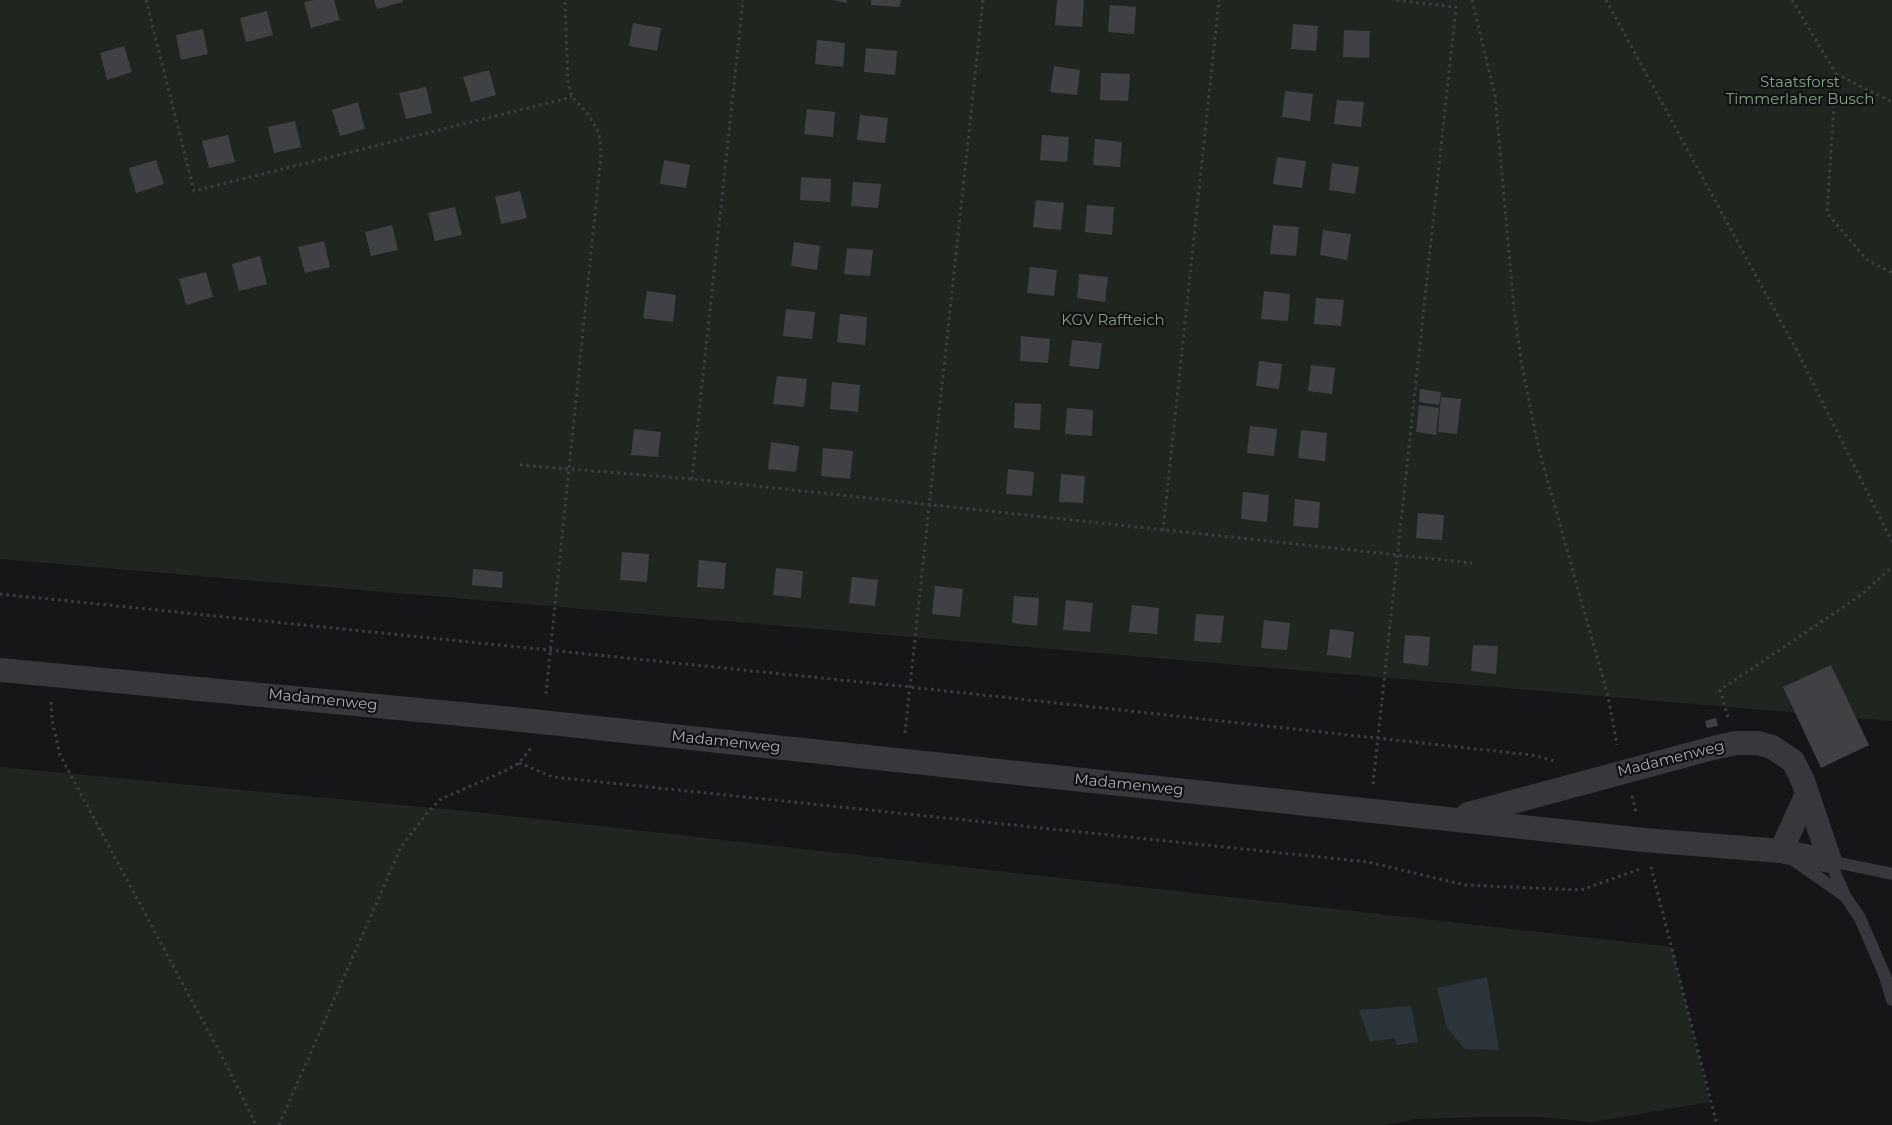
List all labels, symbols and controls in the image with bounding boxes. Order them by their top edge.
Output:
park label: Staatsforst Timmerlaher Busch [1726,74,1874,109]
park label: KGV Raffteich [1061,312,1165,330]
street label: Madamenweg [268,685,378,715]
street label: Madamenweg [671,727,781,757]
street label: Madamenweg [1616,737,1726,781]
street label: Madamenweg [1074,770,1184,800]

